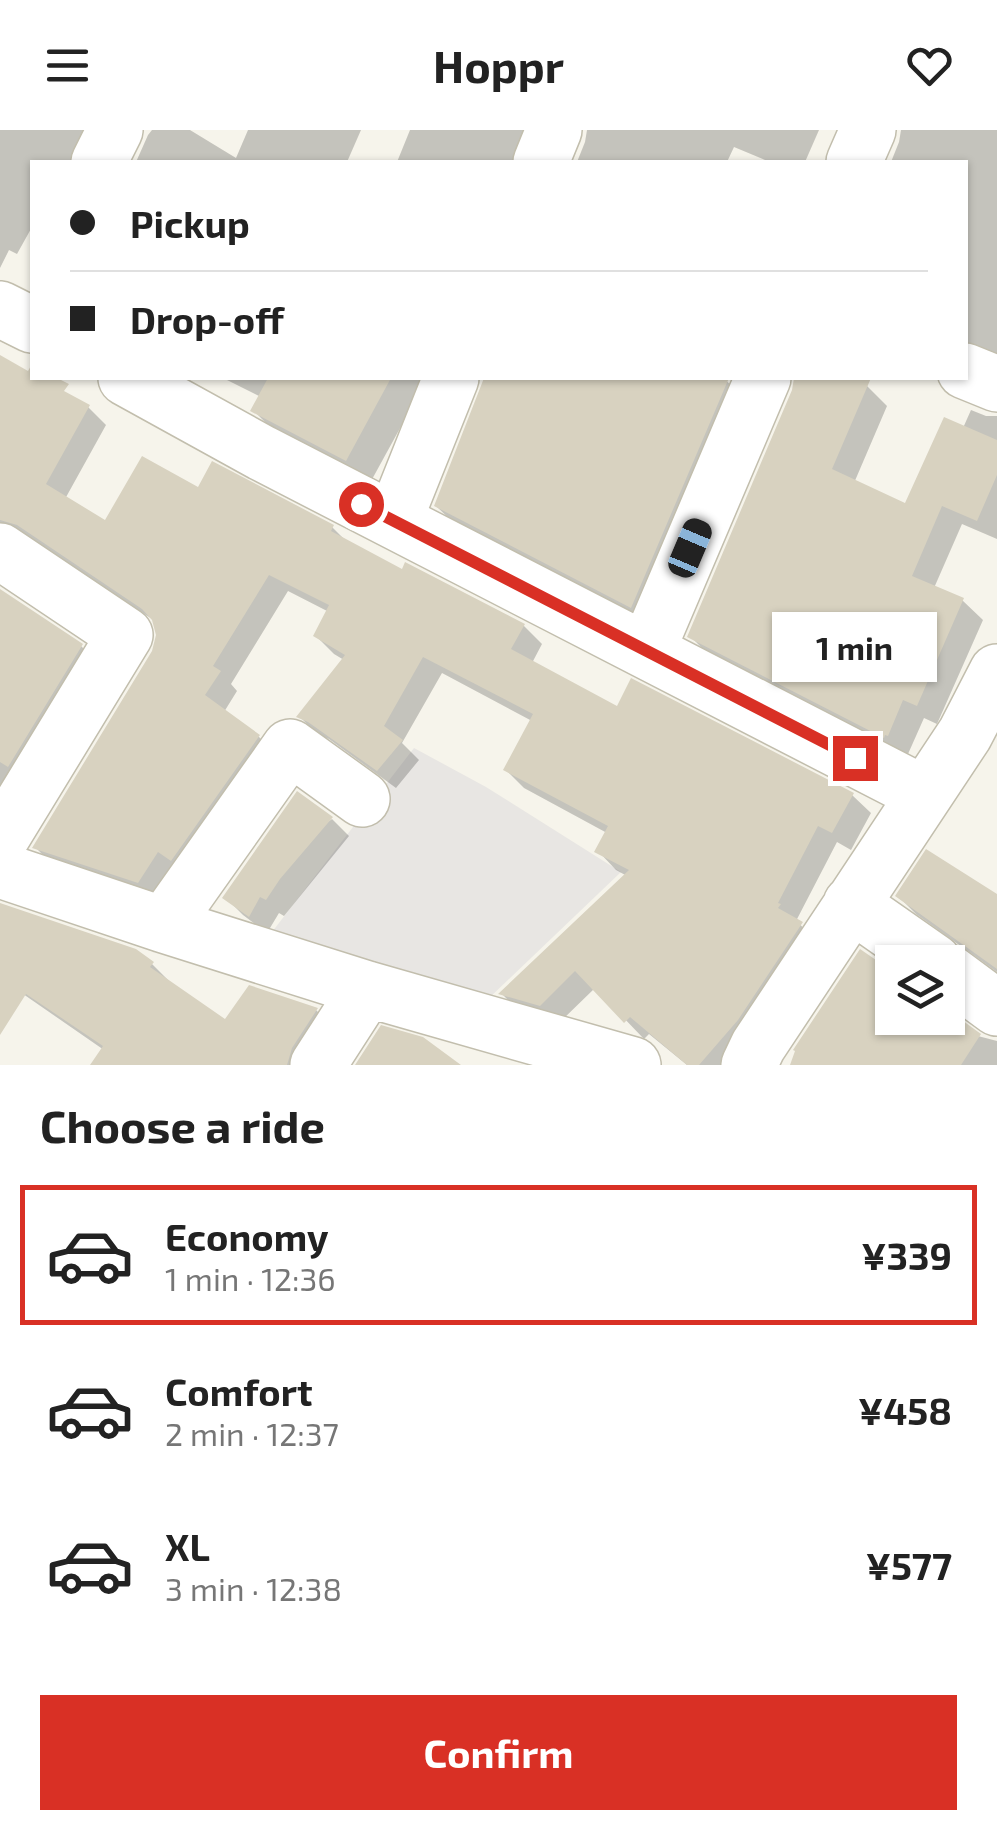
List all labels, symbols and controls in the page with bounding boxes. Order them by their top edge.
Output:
icon: menu [40,38,95,93]
text: Hoppr [433,38,564,92]
icon: heart [902,38,957,93]
text: Pickup [130,200,250,246]
text: Drop-off [130,296,284,342]
route start [339,482,384,527]
car [664,515,716,581]
callout: 1 min [772,613,938,683]
text: 1 min [816,628,893,666]
route end [833,736,878,781]
map controls [875,945,965,1035]
button: layers [875,945,965,1035]
text: Choose a ride [40,1098,325,1152]
icon: car [45,1210,135,1300]
text: Economy [165,1213,329,1259]
text: ¥339 [861,1232,952,1278]
text: 1 min · 12:36 [165,1259,336,1297]
icon: car [45,1365,135,1455]
text: Comfort [165,1368,313,1414]
text: ¥458 [858,1387,952,1433]
text: 2 min · 12:37 [165,1414,339,1452]
icon: car [45,1520,135,1610]
text: XL [165,1523,210,1569]
text: ¥577 [866,1542,952,1588]
text: 3 min · 12:38 [165,1569,342,1607]
button: Confirm [40,1695,957,1810]

